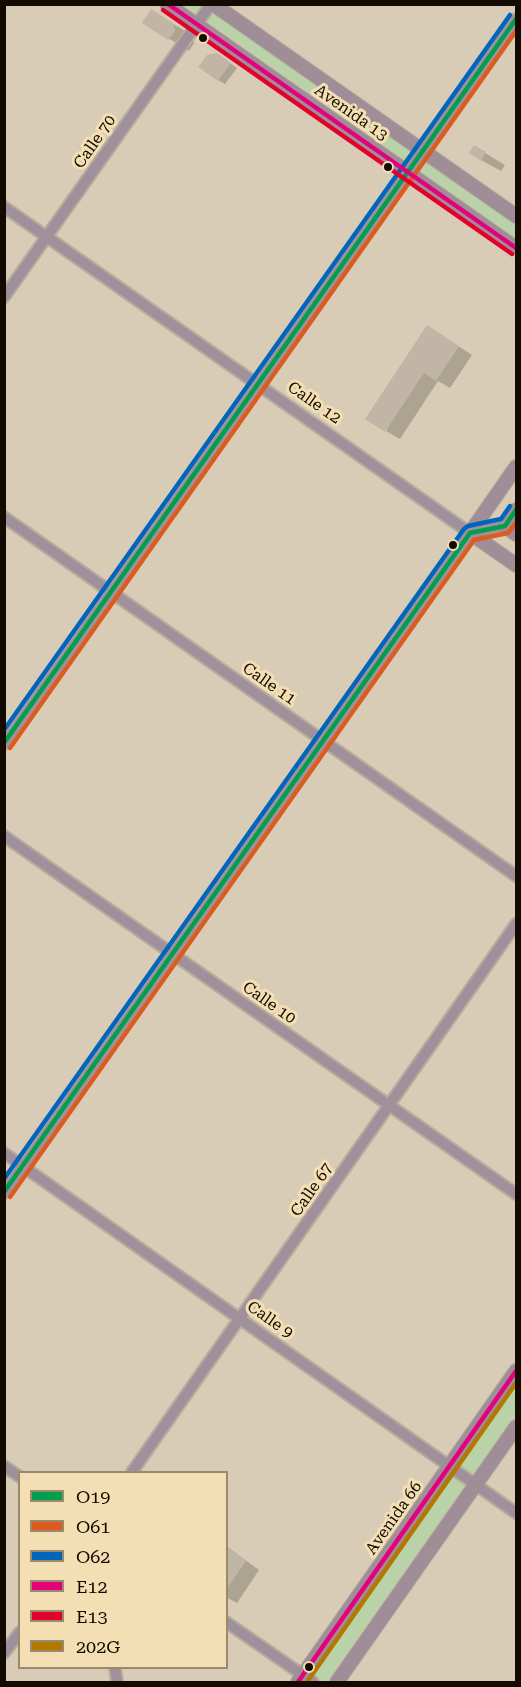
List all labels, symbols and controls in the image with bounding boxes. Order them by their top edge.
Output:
unlabelled marker [197,32,209,44]
street label: Avenida 13 [311,81,391,145]
street label: Calle 70 [70,112,120,172]
unlabelled marker [382,161,394,173]
street label: Calle 12 [284,378,344,428]
unlabelled marker [447,539,459,551]
street label: Calle 11 [239,659,299,709]
street label: Calle 10 [239,978,299,1028]
street label: Calle 67 [287,1160,337,1220]
street label: Calle 9 [243,1297,297,1343]
legend [18,1471,228,1669]
street label: Avenida 66 [362,1478,426,1558]
text: O19 [76,1486,110,1507]
text: O61 [76,1516,110,1537]
text: O62 [76,1546,110,1567]
text: E12 [76,1576,108,1597]
text: E13 [76,1606,108,1627]
text: 202G [76,1636,120,1657]
unlabelled marker [303,1661,315,1673]

